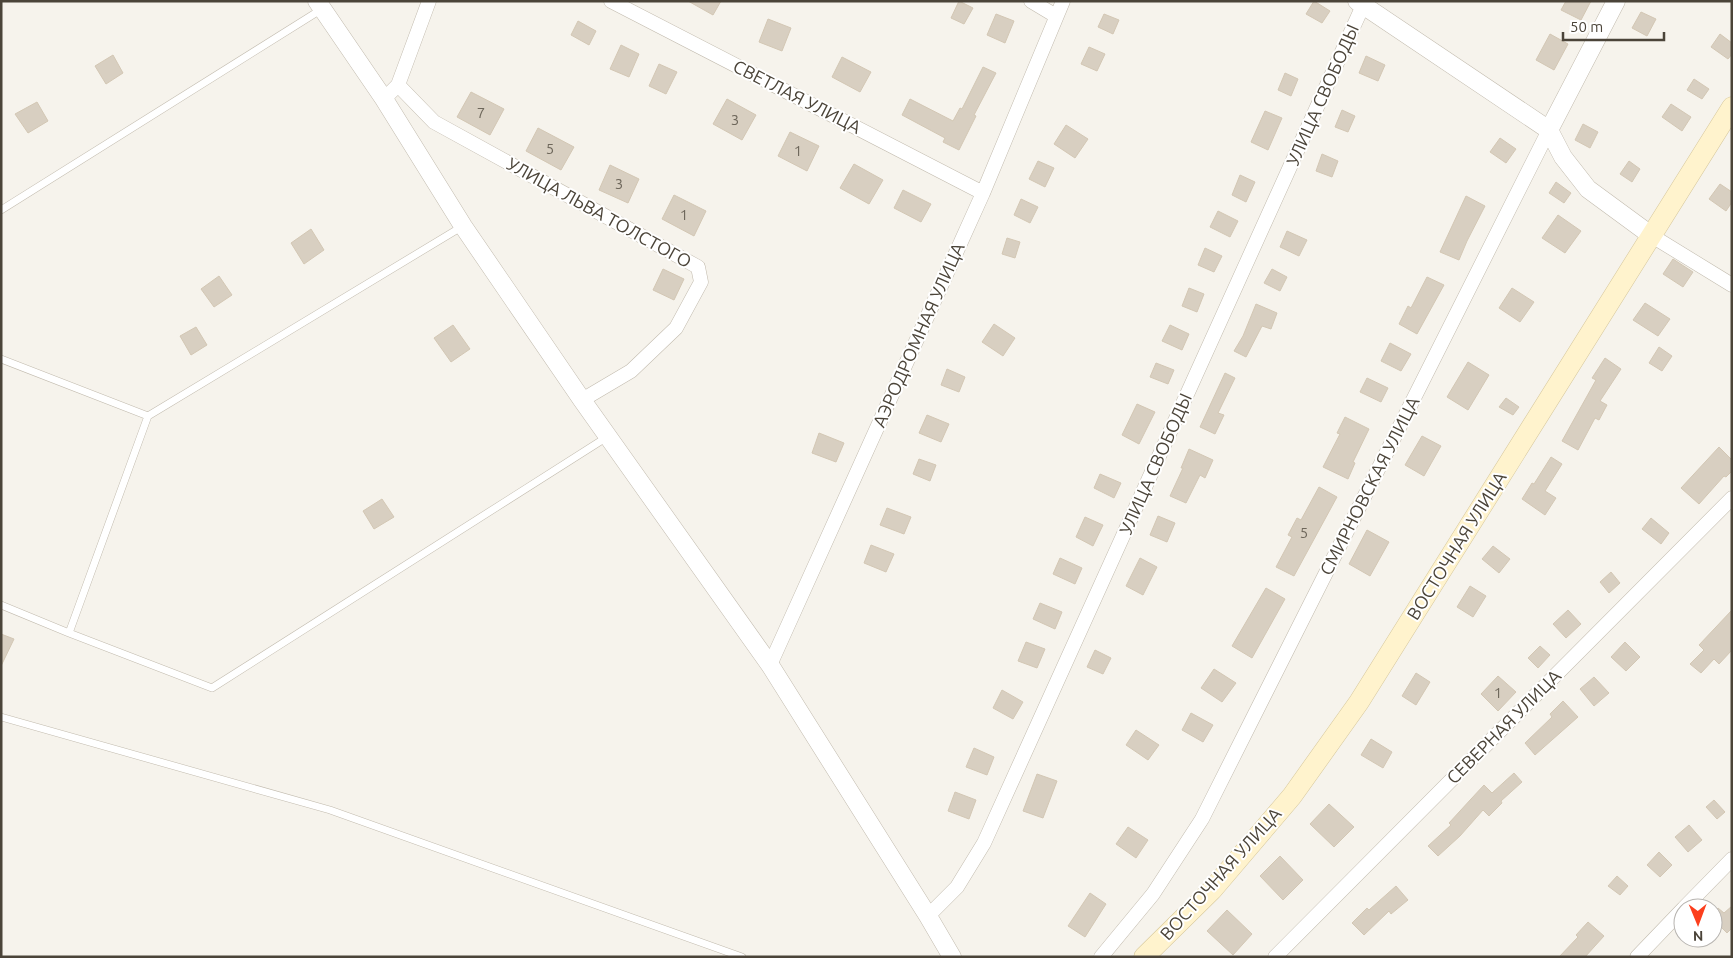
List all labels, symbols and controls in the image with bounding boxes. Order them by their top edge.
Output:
scale bar [1563,10,1664,42]
text: 50 m [1570,18,1603,35]
street label: УЛИЦА СВОБОДЫ [1282,21,1362,168]
street label: СВЕТЛАЯ УЛИЦА [730,55,865,137]
house number: 7 [477,104,485,121]
house number: 3 [731,111,739,128]
house number: 5 [546,140,554,157]
house number: 1 [794,142,802,159]
street label: УЛИЦА ЛЬВА ТОЛСТОГО [504,153,695,271]
house number: 3 [615,175,623,192]
house number: 1 [680,206,688,223]
street label: АЭРОДРОМНАЯ УЛИЦА [868,239,968,430]
street label: УЛИЦА СВОБОДЫ [1115,390,1195,537]
street label: СМИРНОВСКАЯ УЛИЦА [1315,393,1423,578]
street label: ВОСТОЧНАЯ УЛИЦА [1402,468,1510,623]
house number: 5 [1300,524,1308,541]
street label: СЕВЕРНАЯ УЛИЦА [1442,665,1565,787]
house number: 1 [1494,684,1502,701]
street label: ВОСТОЧНАЯ УЛИЦА [1156,803,1285,943]
north arrow [1673,898,1723,948]
text: N [1693,928,1704,944]

